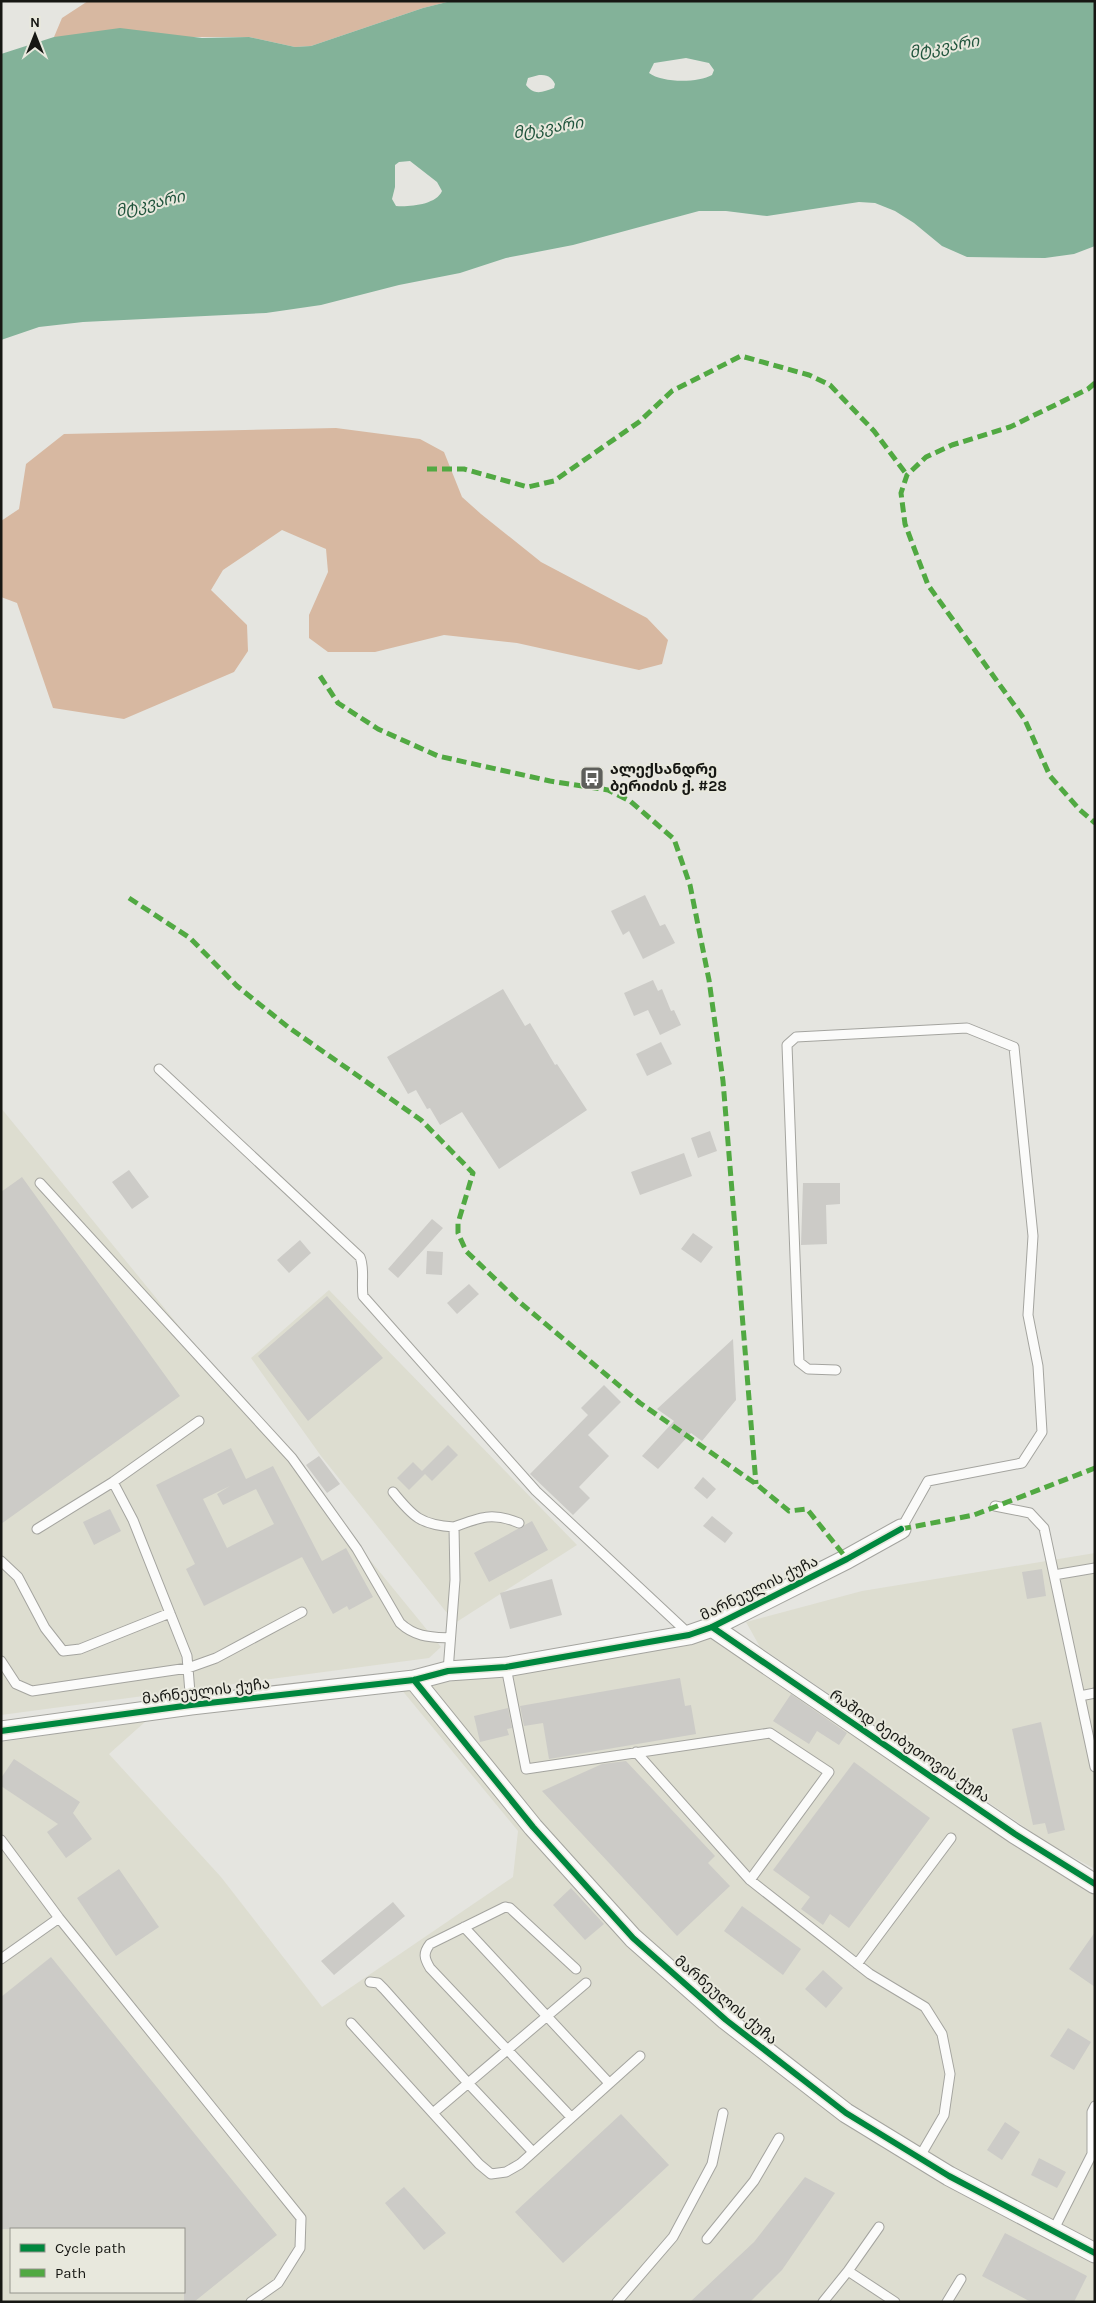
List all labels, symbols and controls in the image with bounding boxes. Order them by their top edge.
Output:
north arrow [10,10,60,60]
text: N [30,14,40,31]
water label: მტკვარი [908,31,981,62]
water label: მტკვარი [512,112,585,142]
water label: მტკვარი [114,186,187,221]
place label: ალექსანდრე ბერიძის ქ. #28 [610,760,727,795]
bus stop icon: ალექსანდრე ბერიძის ქ. #28 [579,765,605,791]
street label: მარნეულის ქუჩა [697,1552,821,1624]
street label: მარნეულის ქუჩა [141,1674,271,1708]
street label: რაშიდ ბეიბუთოვის ქუჩა [827,1686,993,1806]
street label: მარნეულის ქუჩა [671,1952,781,2048]
legend [10,2228,185,2293]
text: Cycle path [55,2239,126,2257]
text: Path [55,2264,86,2282]

